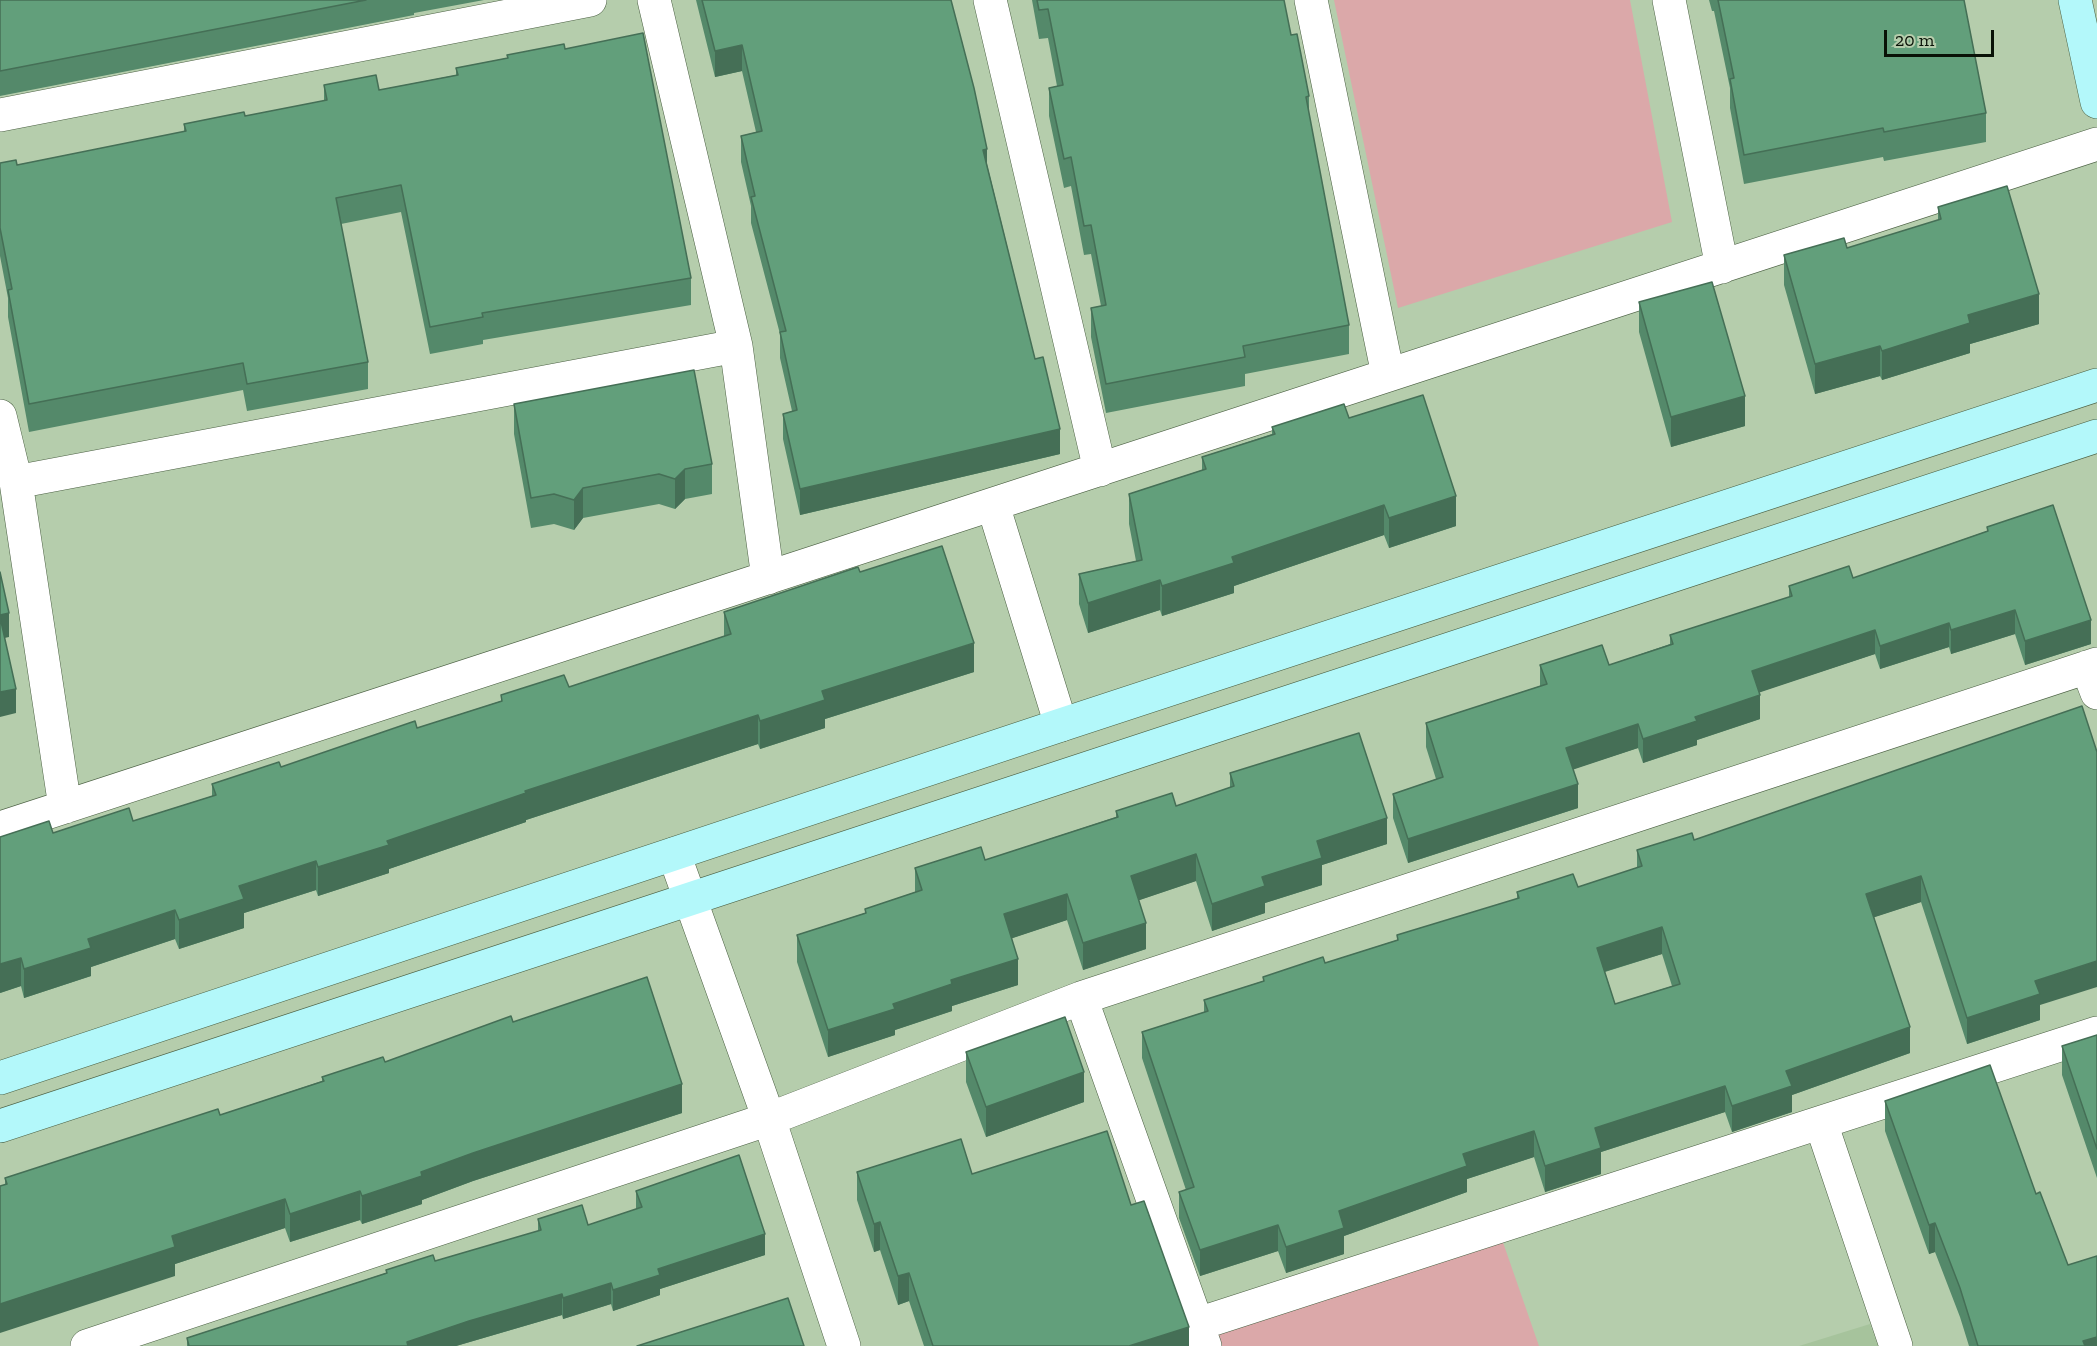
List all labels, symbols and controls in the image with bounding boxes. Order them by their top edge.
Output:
scale bar [1887,18,1996,56]
text: 20 m [1895,29,1934,51]

